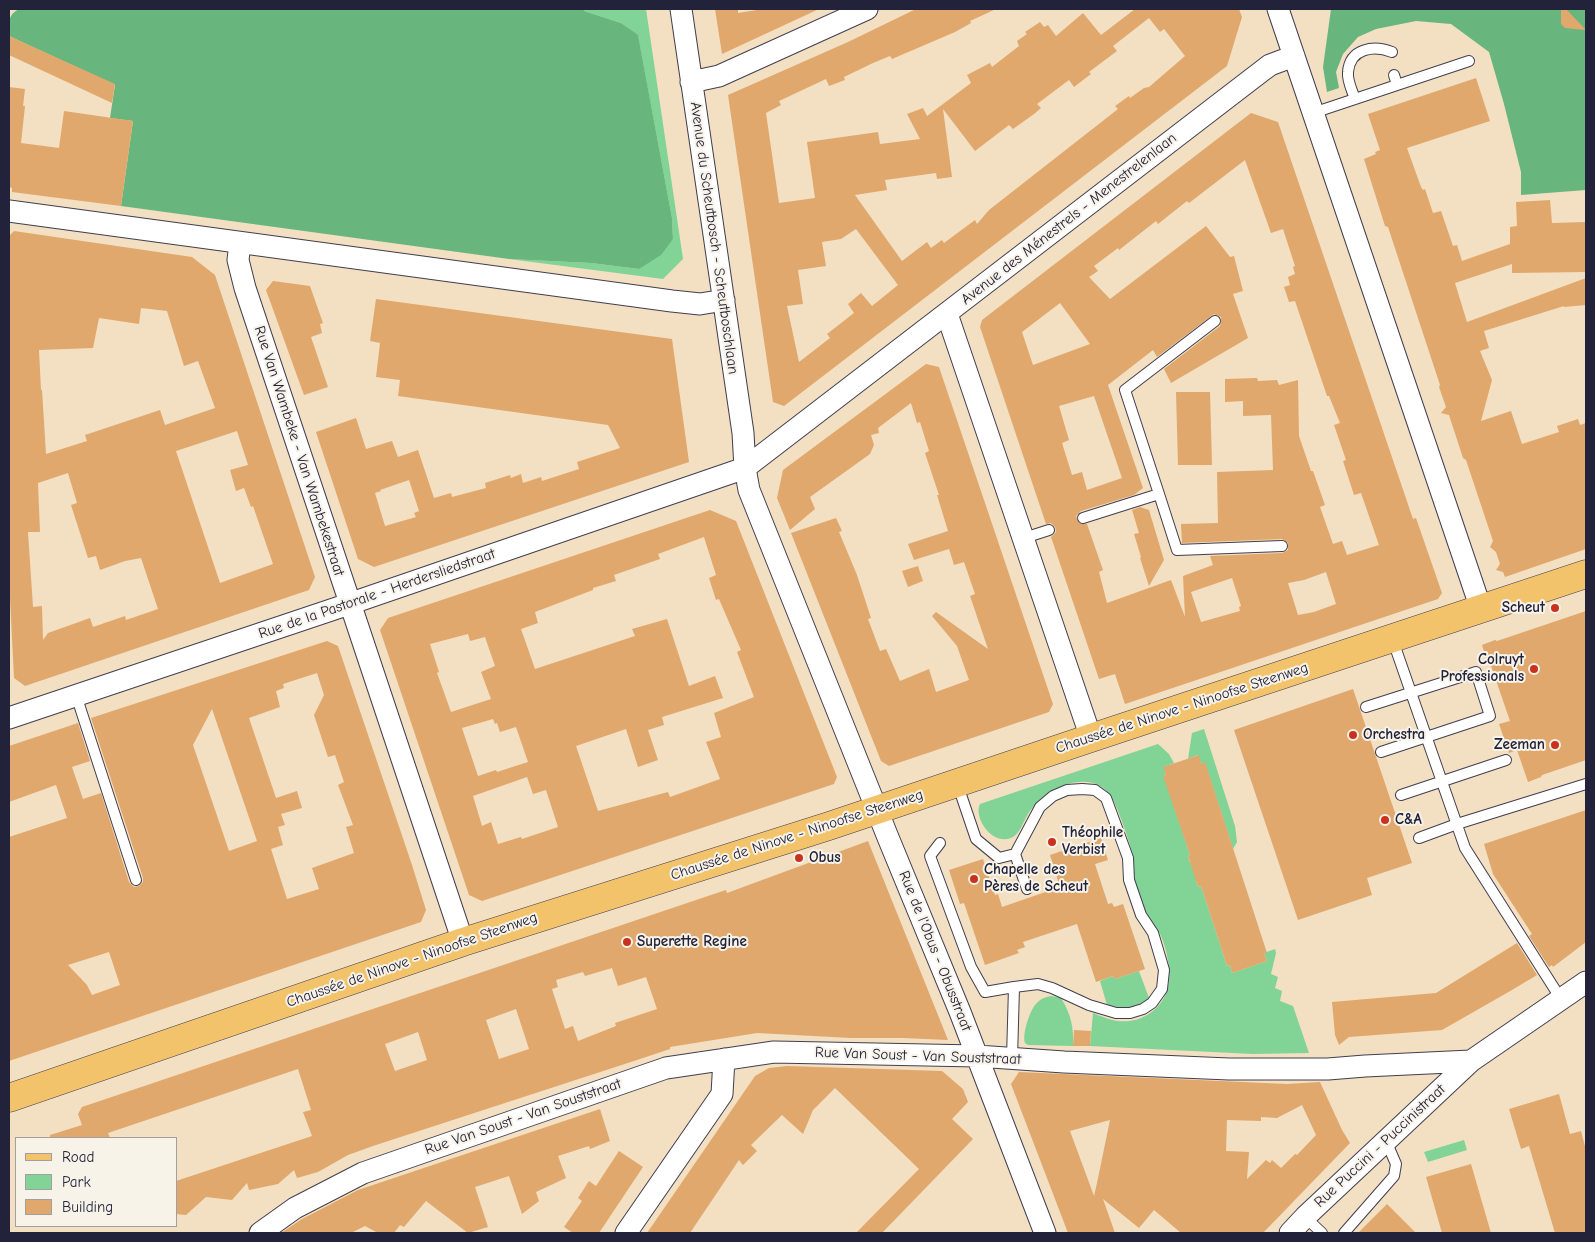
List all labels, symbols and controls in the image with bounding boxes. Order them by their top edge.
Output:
street label: Avenue du Scheutbosch - Scheutboschlaan [686,101,742,375]
street label: Avenue des Ménestrels - Menestrelenlaan [958,129,1180,309]
street label: Rue Van Wambeke - Van Wambekestraat [250,324,348,578]
street label: Rue de la Pastorale - Herdersliedstraat [256,545,498,643]
place label: Scheut [1502,599,1545,617]
marker: Scheut [1549,602,1561,614]
place label: Colruyt Professionals [1440,651,1524,686]
street label: Chaussée de Ninove - Ninoofse Steenweg [1053,659,1311,757]
marker: Colruyt Professionals [1528,663,1540,675]
place label: Orchestra [1363,726,1425,744]
marker: Orchestra [1347,729,1359,741]
place label: Zeeman [1494,736,1545,754]
marker: Zeeman [1549,739,1561,751]
street label: Chaussée de Ninove - Ninoofse Steenweg [668,786,926,884]
place label: C&A [1395,811,1422,829]
marker: C&A [1379,814,1391,826]
place label: Théophile Verbist [1062,824,1123,859]
marker: Théophile Verbist [1046,836,1058,848]
place label: Obus [809,849,841,867]
marker: Obus [793,852,805,864]
place label: Chapelle des Pères de Scheut [984,861,1088,896]
street label: Rue de l'Obus - Obusstraat [895,868,975,1034]
marker: Chapelle des Pères de Scheut [968,873,980,885]
street label: Chaussée de Ninove - Ninoofse Steenweg [284,908,540,1012]
place label: Superette Regine [637,933,747,951]
marker: Superette Regine [621,936,633,948]
street label: Rue Van Soust - Van Souststraat [815,1043,1021,1069]
street label: Rue Van Soust - Van Souststraat [422,1075,624,1159]
street label: Rue Puccini - Puccinistraat [1311,1081,1449,1211]
legend [15,1137,178,1227]
text: Road [62,1148,94,1166]
text: Park [62,1173,91,1191]
text: Building [62,1198,113,1216]

